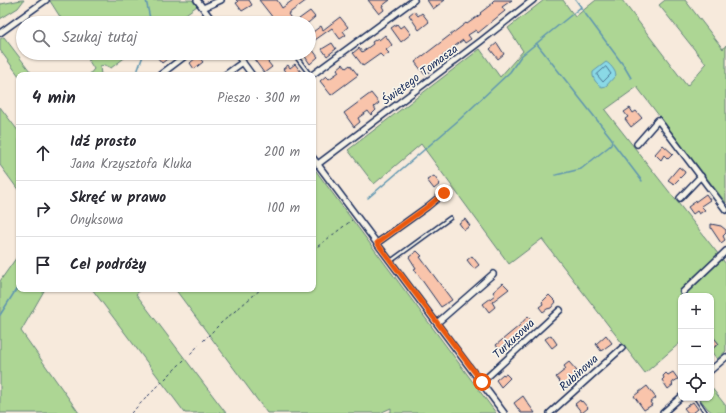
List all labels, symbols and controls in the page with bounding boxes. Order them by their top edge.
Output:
search box [16,16,316,60]
text: Szukaj tutaj [62,26,137,50]
icon: search [30,27,52,49]
street label: Świętego Tomasza [378,40,463,110]
text: 4 min [32,85,76,112]
text: Pieszo · 300 m [217,88,300,109]
text: Idź prosto [70,130,136,154]
icon: ahead [32,142,54,164]
text: 200 m [264,142,300,163]
text: Jana Krzysztofa Kluka [70,154,192,175]
route end [435,184,453,202]
text: Skręć w prawo [70,186,166,210]
icon: right [32,198,54,220]
text: 100 m [267,198,300,219]
text: Onyksowa [70,210,123,231]
text: Cel podróży [70,253,146,277]
icon: arrive [32,254,54,276]
map controls [678,293,714,401]
button: + [678,293,714,329]
street label: Turkusowa [489,314,540,364]
button: − [678,329,714,365]
street label: Rubinowa [555,350,603,396]
button: locate [678,365,714,401]
route start [473,373,491,391]

